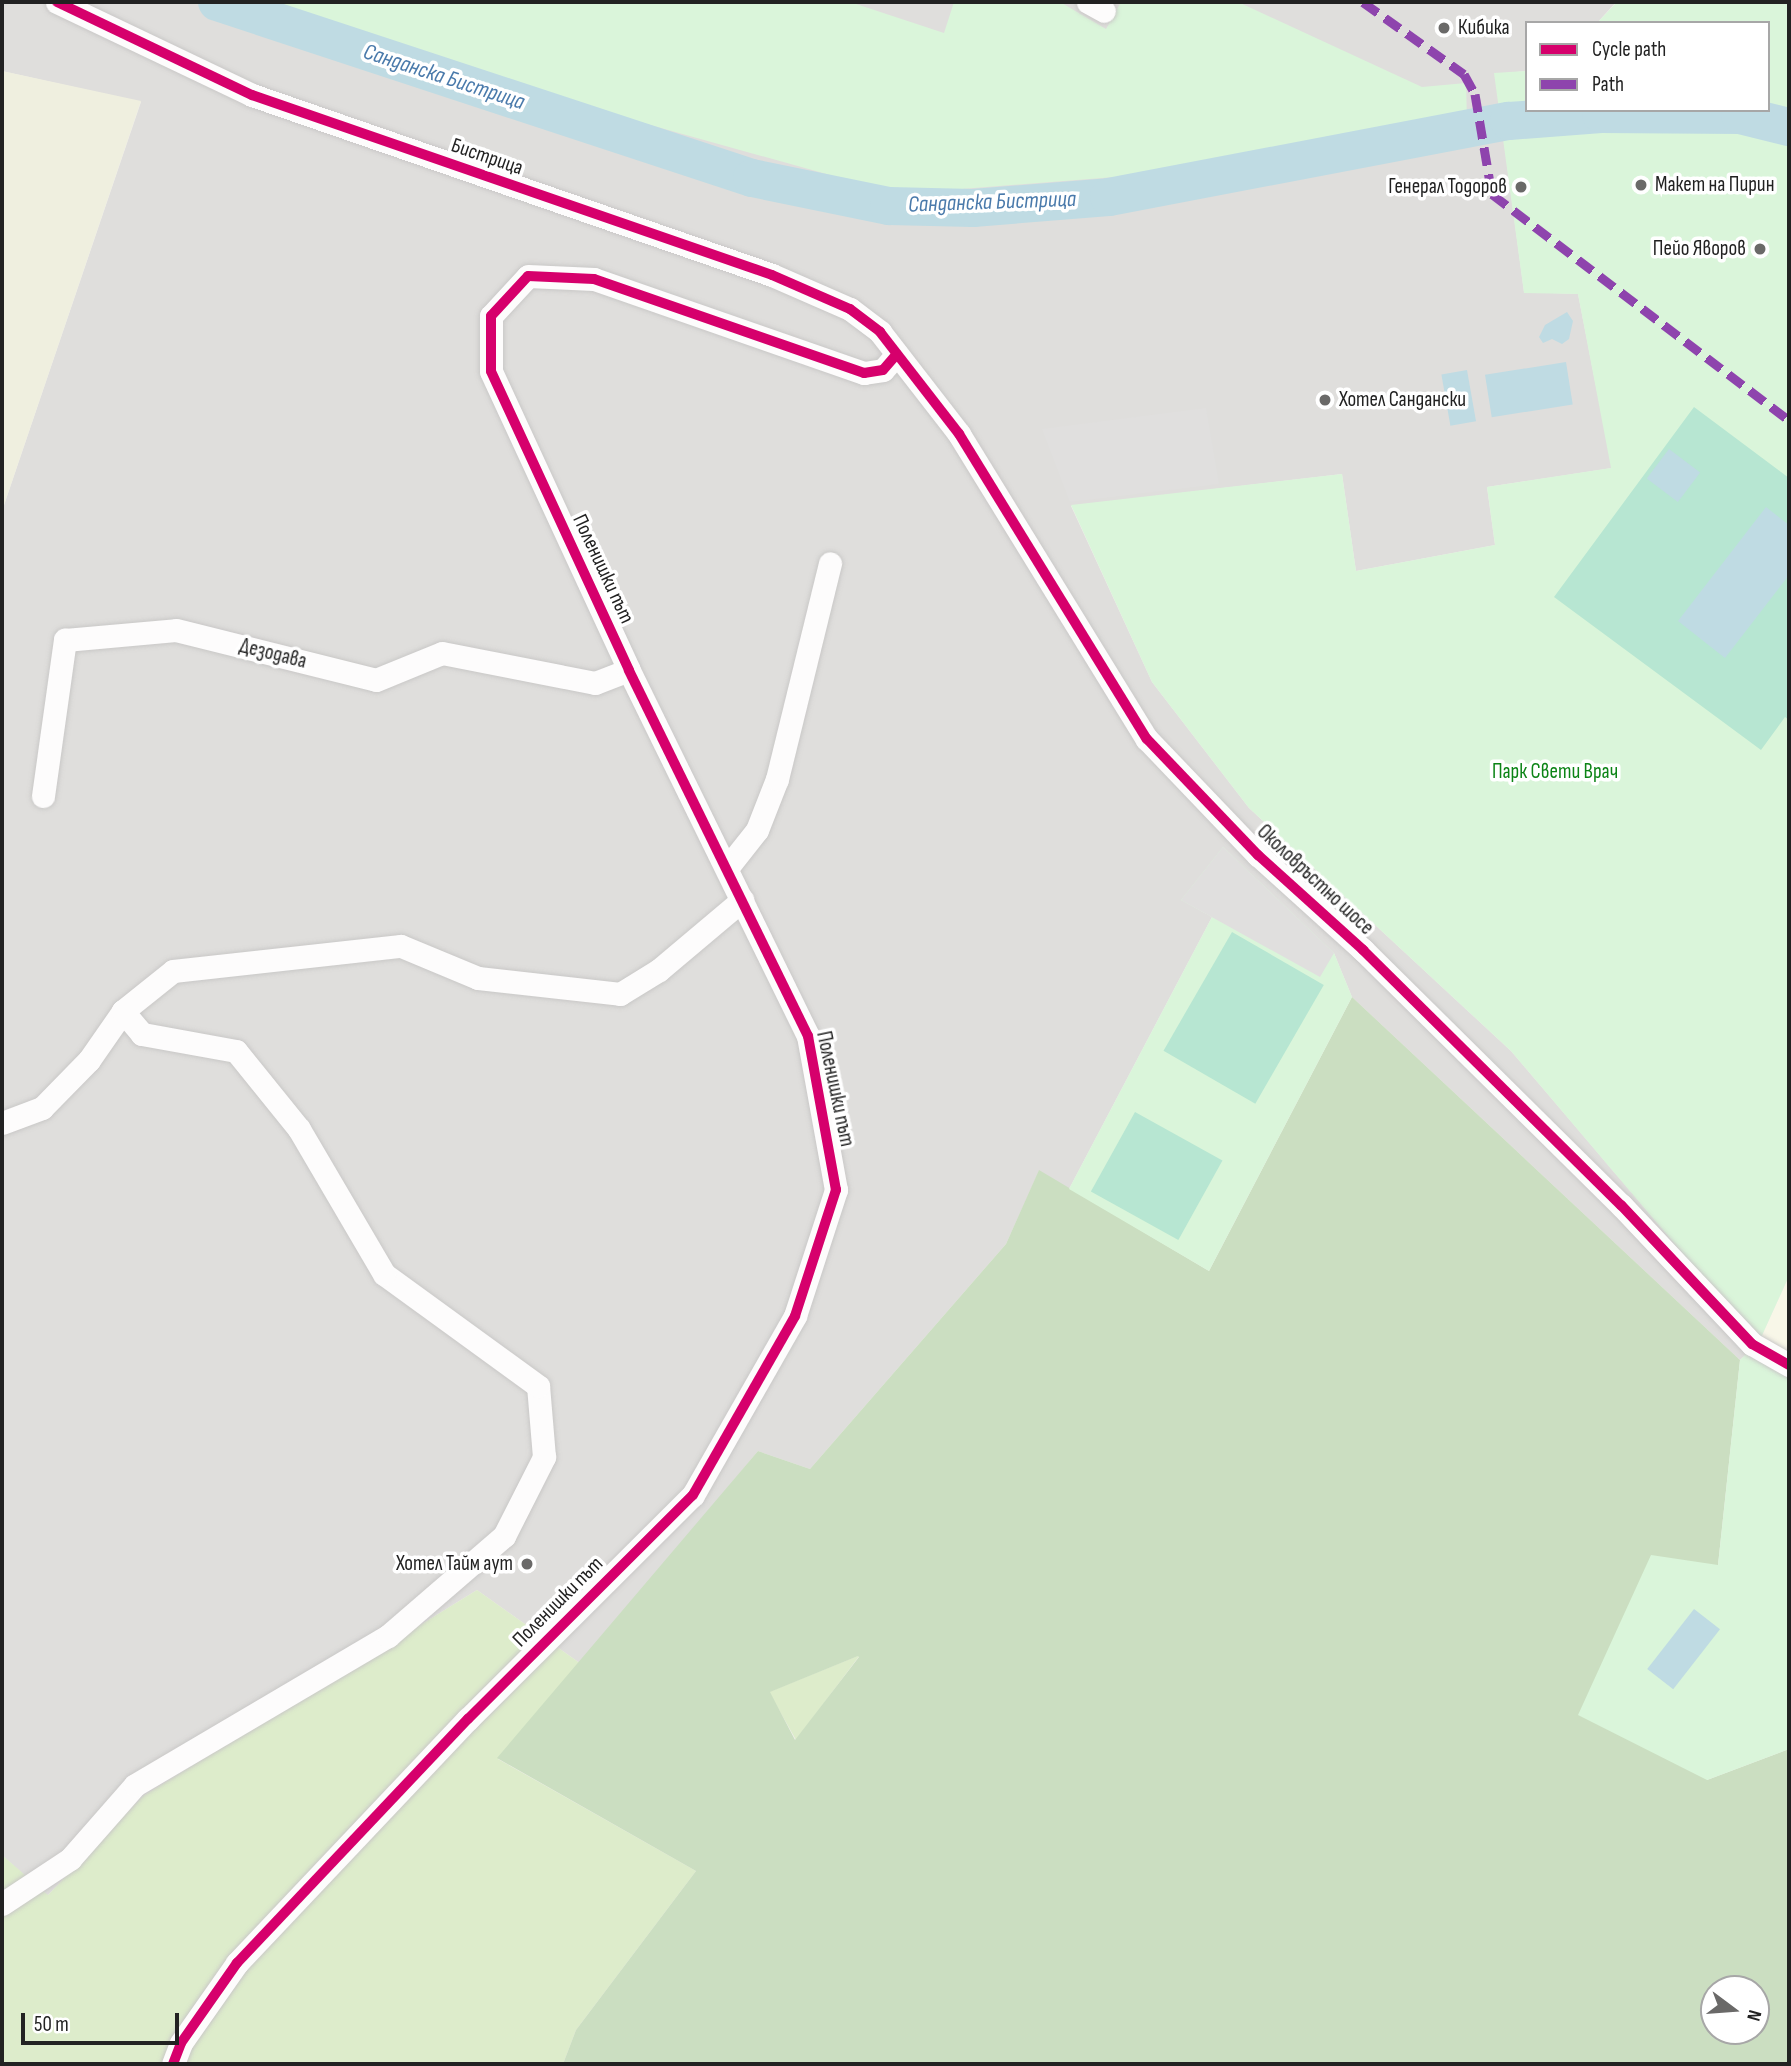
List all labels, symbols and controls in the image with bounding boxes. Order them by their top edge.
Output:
place label: Кибика [1458,15,1510,41]
marker: Кибика [1436,20,1452,36]
legend [1525,21,1770,112]
text: Cycle path [1592,37,1666,62]
water label: Санданска Бистрица [360,38,528,116]
text: Path [1592,72,1624,97]
street label: Бистрица [448,133,526,181]
place label: Макет на Пирин [1655,172,1774,198]
place label: Генерал Тодоров [1388,174,1507,200]
marker: Макет на Пирин [1633,177,1649,193]
marker: Генерал Тодоров [1513,179,1529,195]
water label: Санданска Бистрица [908,185,1076,219]
place label: Пейо Яворов [1653,236,1746,262]
marker: Пейо Яворов [1752,241,1768,257]
place label: Хотел Сандански [1339,387,1466,413]
marker: Хотел Сандански [1317,392,1333,408]
street label: Поленишки път [567,511,639,627]
street label: Дезодава [237,633,309,675]
park label: Парк Свети Врач [1492,759,1618,785]
street label: Околовръстно шосе [1251,820,1379,940]
street label: Поленишки път [810,1029,860,1149]
place label: Хотел Тайм аут [396,1551,513,1577]
street label: Поленишки път [508,1552,608,1652]
marker: Хотел Тайм аут [519,1556,535,1572]
north arrow [1700,1975,1770,2045]
scale bar [24,2000,182,2044]
text: N [1741,2007,1766,2023]
text: 50 m [34,2012,69,2037]

